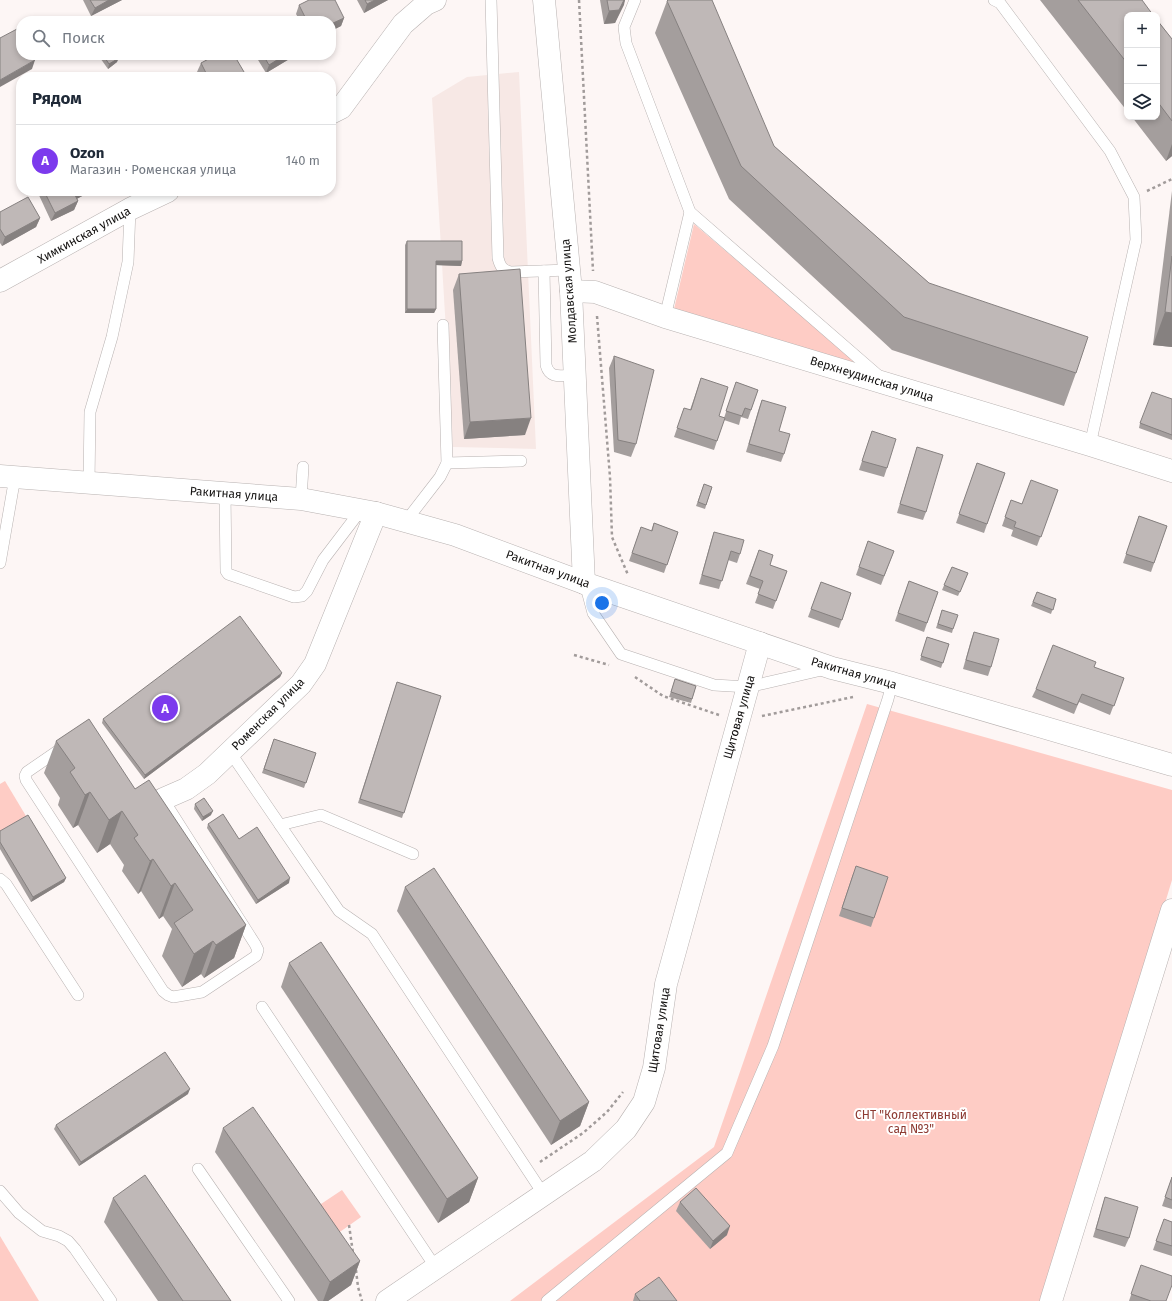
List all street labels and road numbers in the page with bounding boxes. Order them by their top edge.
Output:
street label: Химкинская улица [35,204,133,266]
street label: Молдавская улица [558,238,580,344]
street label: Верхнеудинская улица [808,354,936,404]
street label: Ракитная улица [189,484,279,504]
street label: Ракитная улица [504,547,592,591]
street label: Ракитная улица [810,654,898,692]
street label: Щитовая улица [720,673,758,761]
street label: Роменская улица [229,675,307,753]
street label: Щитовая улица [645,986,673,1074]

